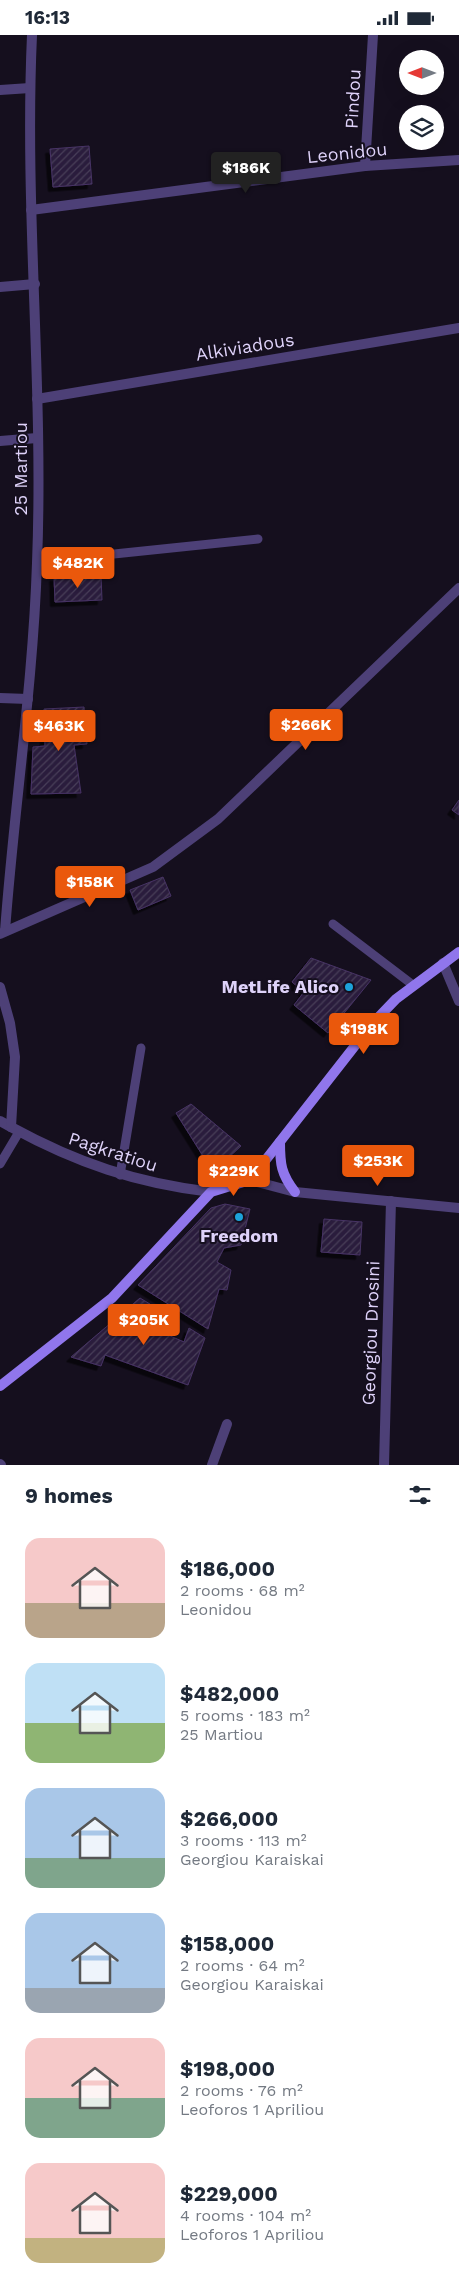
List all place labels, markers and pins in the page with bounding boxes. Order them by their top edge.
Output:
pin: $186K [211,151,281,194]
pin: $482K [43,547,113,589]
pin: $463K [24,709,94,752]
pin: $266K [271,709,341,751]
pin: $158K [55,865,125,908]
place label: MetLife Alico [222,976,339,997]
marker: MetLife Alico [343,981,355,993]
pin: $198K [329,1013,399,1055]
pin: $253K [343,1145,413,1187]
pin: $229K [199,1155,269,1197]
marker: Freedom [233,1211,245,1223]
place label: Freedom [200,1225,278,1246]
pin: $205K [109,1303,179,1346]

